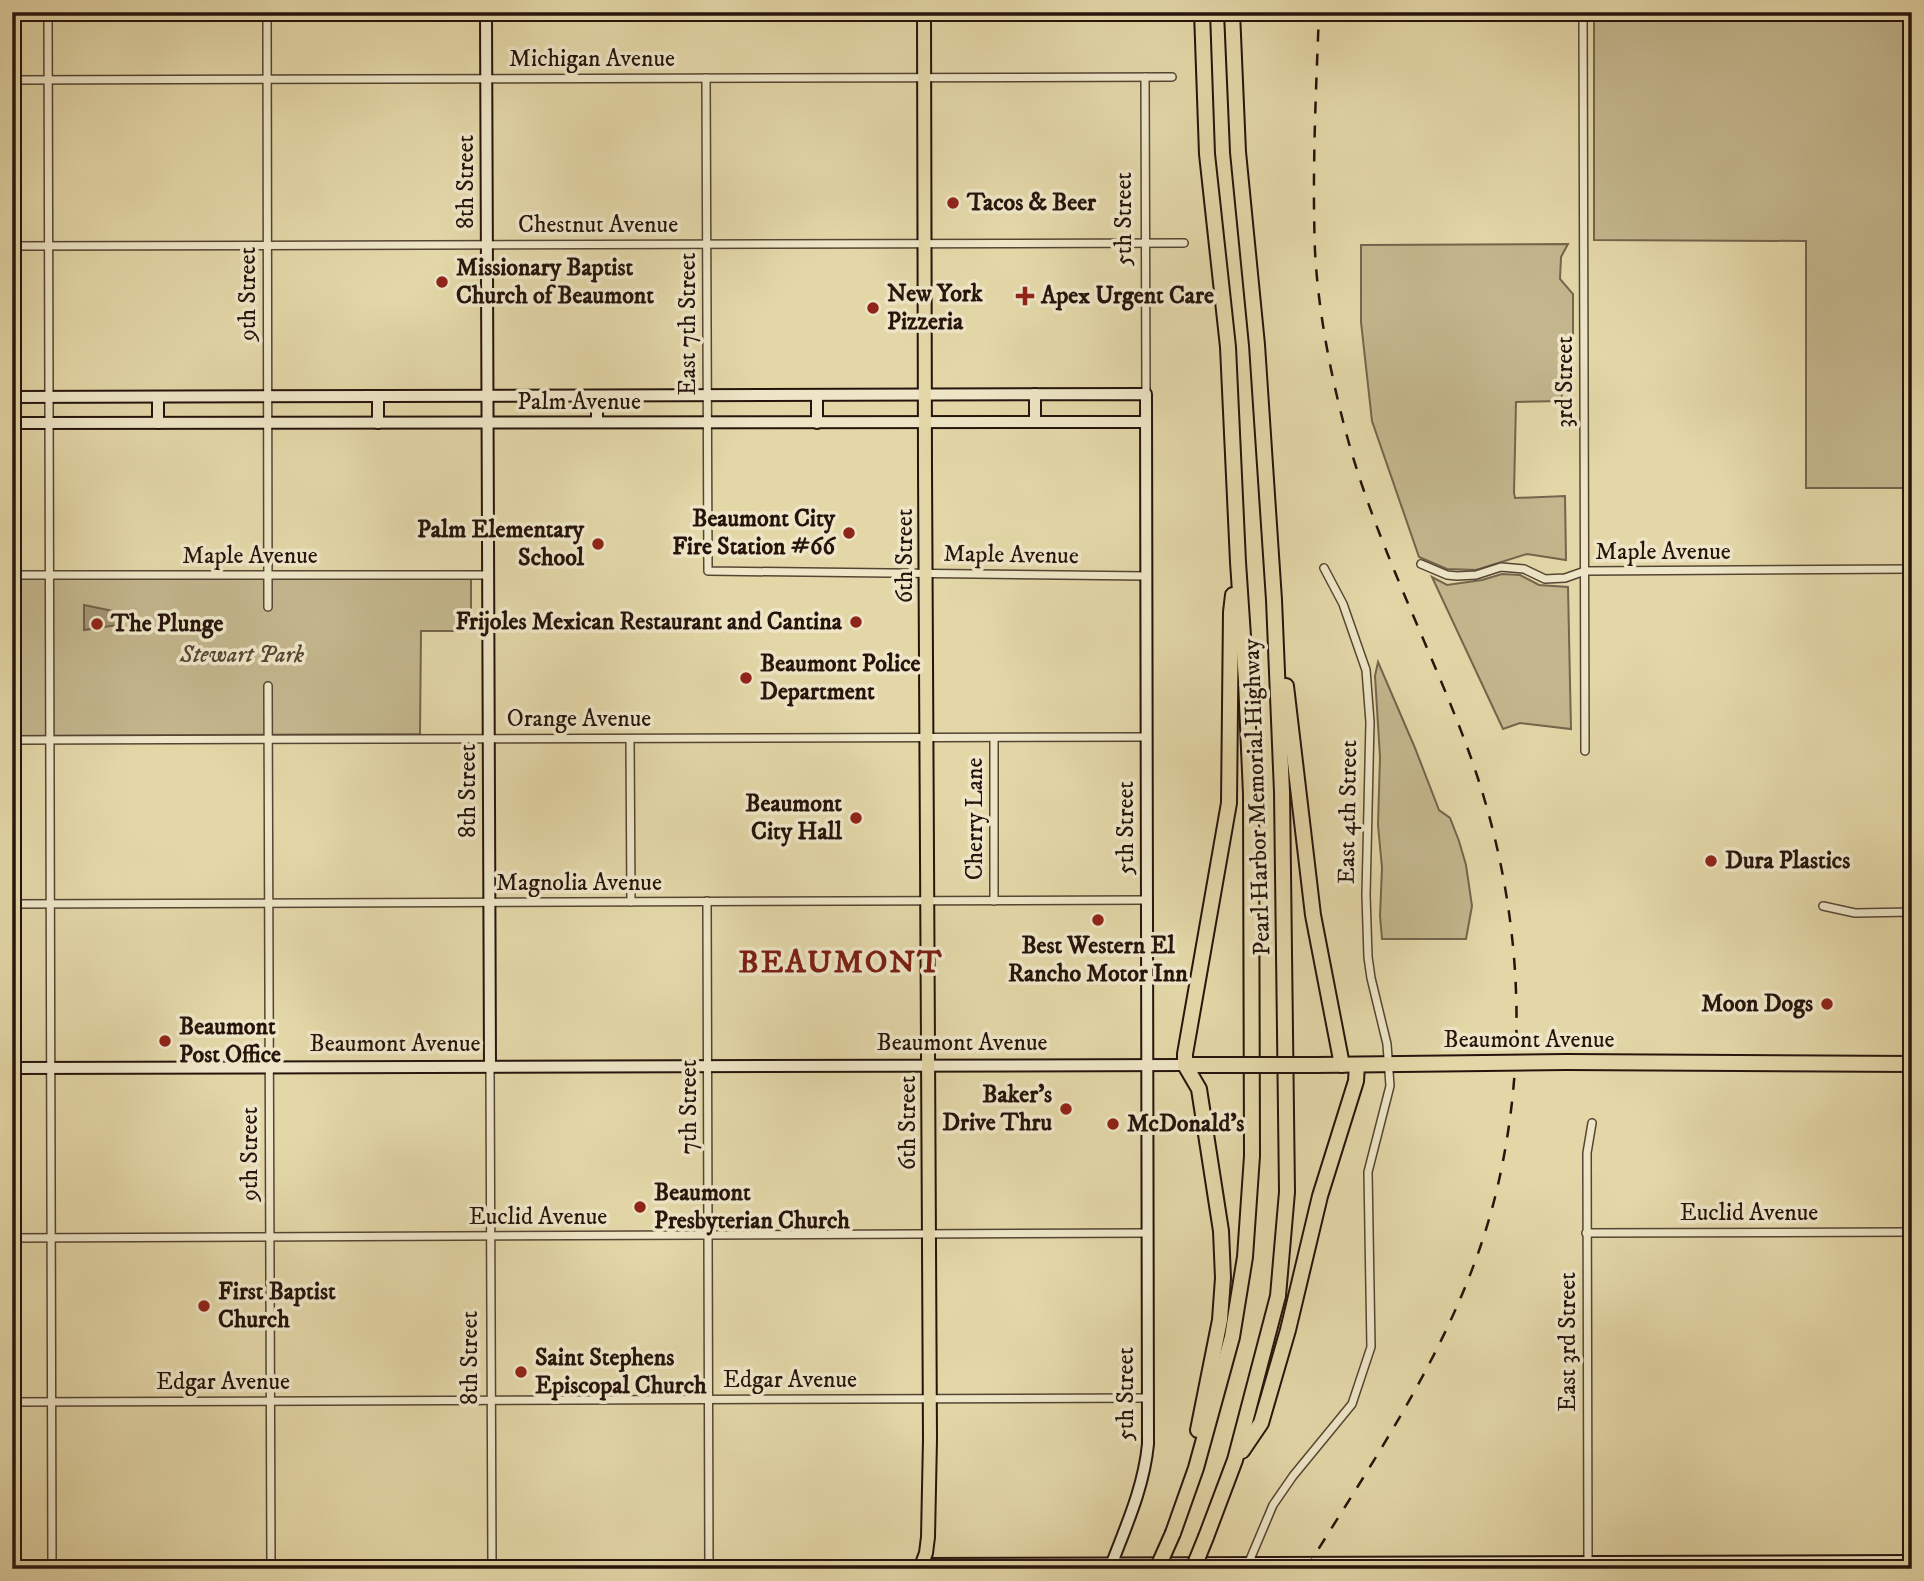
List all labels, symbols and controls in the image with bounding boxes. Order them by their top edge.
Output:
street label: Michigan Avenue [509,44,675,74]
street label: 8th Street [451,135,481,229]
street label: 5th Street [1109,172,1139,266]
place label: Tacos & Beer [966,188,1097,218]
marker: Tacos & Beer [945,195,961,211]
street label: Chestnut Avenue [518,210,678,240]
street label: 9th Street [233,247,263,342]
street label: East 7th Street [673,252,703,395]
place label: Missionary Baptist Church of Beaumont [456,253,654,311]
marker: Missionary Baptist Church of Beaumont [434,274,450,290]
place label: New York Pizzeria [887,279,984,337]
place label: Apex Urgent Care [1040,281,1214,311]
marker: Apex Urgent Care [1015,286,1035,306]
marker: New York Pizzeria [865,300,881,316]
street label: 3rd Street [1550,336,1580,428]
street label: Palm Avenue [517,387,641,417]
place label: Beaumont City Fire Station #66 [672,504,837,562]
street label: 6th Street [890,508,920,603]
place label: Palm Elementary School [417,515,585,573]
marker: Beaumont City Fire Station #66 [841,525,857,541]
marker: Palm Elementary School [590,536,606,552]
street label: Maple Avenue [1595,537,1731,567]
street label: Maple Avenue [943,539,1079,571]
street label: Maple Avenue [182,541,318,571]
place label: Frijoles Mexican Restaurant and Cantina [455,607,843,637]
place label: The Plunge [110,609,224,639]
marker: Frijoles Mexican Restaurant and Cantina [848,614,864,630]
marker: The Plunge [89,616,105,632]
street label: Pearl Harbor Memorial Highway [1236,637,1278,956]
park label: Stewart Park [179,640,304,670]
place label: Beaumont Police Department [760,649,921,707]
marker: Beaumont Police Department [738,670,754,686]
street label: Orange Avenue [507,704,651,734]
street label: East 4th Street [1332,739,1364,884]
street label: 8th Street [453,744,483,838]
street label: Cherry Lane [960,758,990,880]
street label: 5th Street [1111,781,1141,875]
place label: Beaumont City Hall [745,789,843,847]
marker: Beaumont City Hall [848,810,864,826]
place label: Dura Plastics [1725,846,1850,876]
marker: Dura Plastics [1703,853,1719,869]
street label: Magnolia Avenue [496,868,662,898]
marker: Best Western El Rancho Motor Inn [1090,912,1106,928]
place label: Best Western El Rancho Motor Inn [1008,931,1188,989]
district label: BEAUMONT [738,943,944,983]
place label: Moon Dogs [1701,989,1813,1019]
marker: Moon Dogs [1819,996,1835,1012]
place label: Beaumont Post Office [179,1012,281,1070]
street label: Beaumont Avenue [1444,1025,1615,1055]
street label: Beaumont Avenue [877,1028,1048,1058]
street label: Beaumont Avenue [310,1029,481,1059]
marker: Beaumont Post Office [157,1033,173,1049]
street label: 7th Street [674,1059,704,1154]
street label: 6th Street [893,1075,923,1170]
place label: Baker's Drive Thru [942,1080,1052,1138]
marker: Baker's Drive Thru [1058,1101,1074,1117]
street label: 9th Street [235,1107,265,1202]
place label: McDonald's [1127,1109,1244,1139]
marker: McDonald's [1105,1116,1121,1132]
place label: Beaumont Presbyterian Church [654,1178,850,1236]
street label: Euclid Avenue [1680,1198,1818,1228]
marker: Beaumont Presbyterian Church [632,1199,648,1215]
street label: Euclid Avenue [469,1202,607,1232]
street label: East 3rd Street [1553,1272,1583,1412]
place label: First Baptist Church [218,1277,336,1335]
marker: First Baptist Church [196,1298,212,1314]
street label: 8th Street [455,1311,485,1405]
place label: Saint Stephens Episcopal Church [535,1343,707,1401]
street label: 5th Street [1111,1347,1141,1441]
marker: Saint Stephens Episcopal Church [513,1364,529,1380]
street label: Edgar Avenue [723,1365,857,1395]
street label: Edgar Avenue [156,1367,290,1397]

